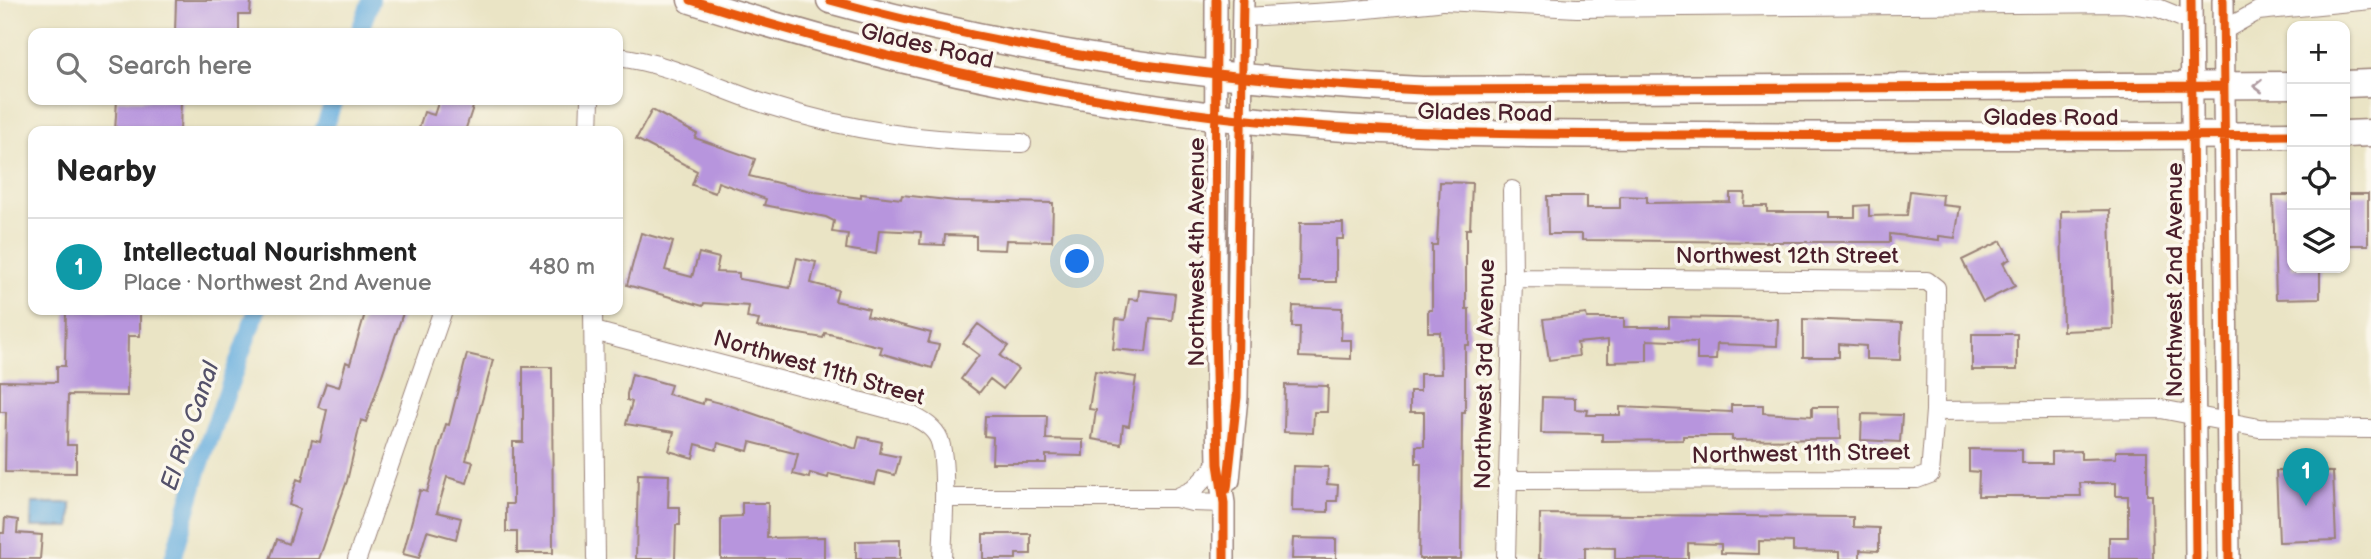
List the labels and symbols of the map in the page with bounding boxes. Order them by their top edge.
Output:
street label: Glades Road [858,17,996,75]
one-way arrow [2253,78,2263,94]
street label: Glades Road [1417,98,1553,128]
street label: Glades Road [1983,104,2119,132]
street label: Northwest 4th Avenue [1183,137,1211,367]
street label: Northwest 2nd Avenue [2161,162,2189,398]
street label: Northwest 12th Street [1675,242,1899,270]
your location [1060,244,1094,278]
street label: Northwest 3rd Avenue [1469,258,1501,490]
street label: Northwest 11th Street [710,324,928,412]
water label: El Rio Canal [154,357,226,494]
street label: Northwest 11th Street [1691,438,1911,470]
pin: 1 [2283,448,2329,506]

